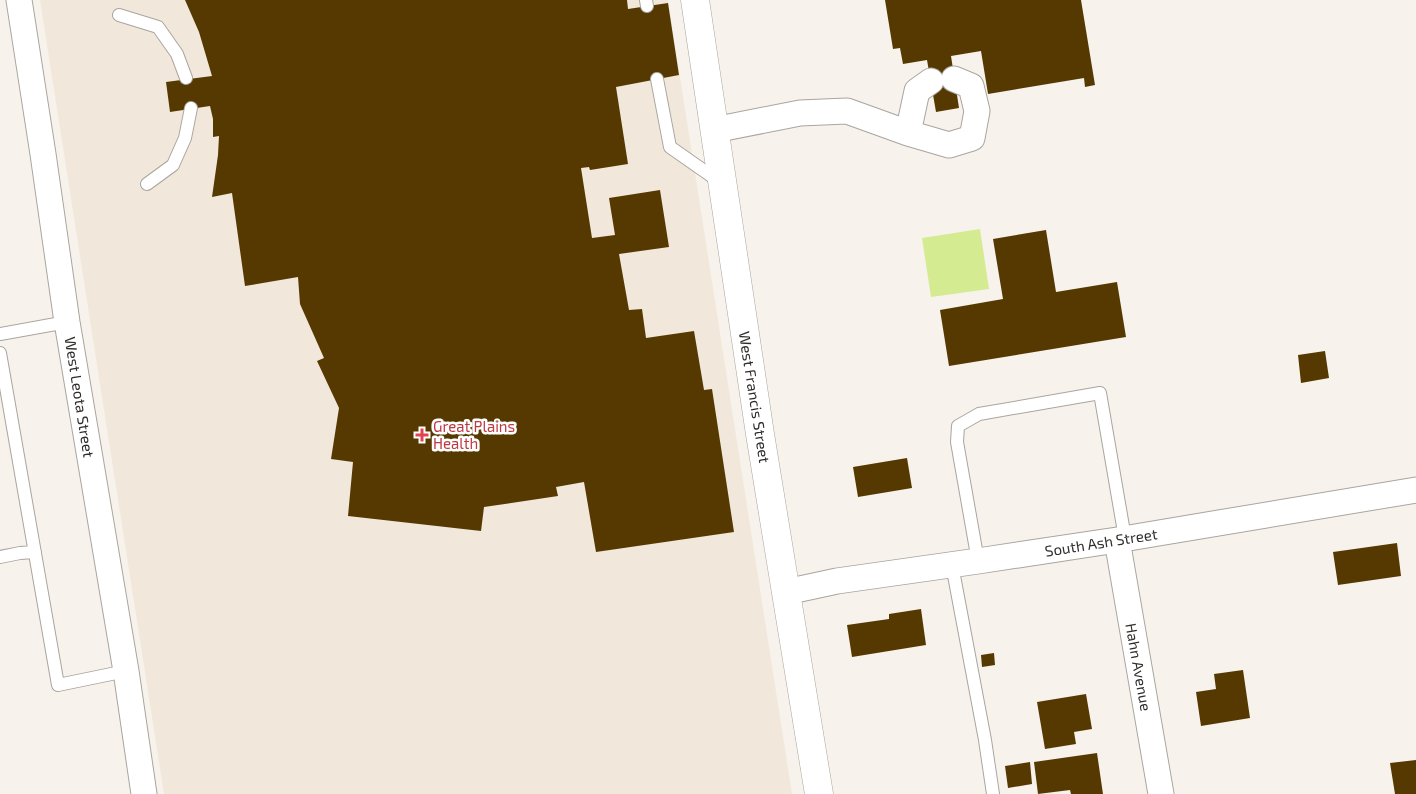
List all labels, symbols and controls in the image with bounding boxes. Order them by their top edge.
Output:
street label: West Francis Street [736,330,774,464]
street label: West Leota Street [62,335,98,459]
place label: Great Plains Health [433,417,515,452]
marker: Great Plains Health [415,428,429,442]
street label: South Ash Street [1043,524,1159,560]
street label: Hahn Avenue [1122,622,1156,712]

